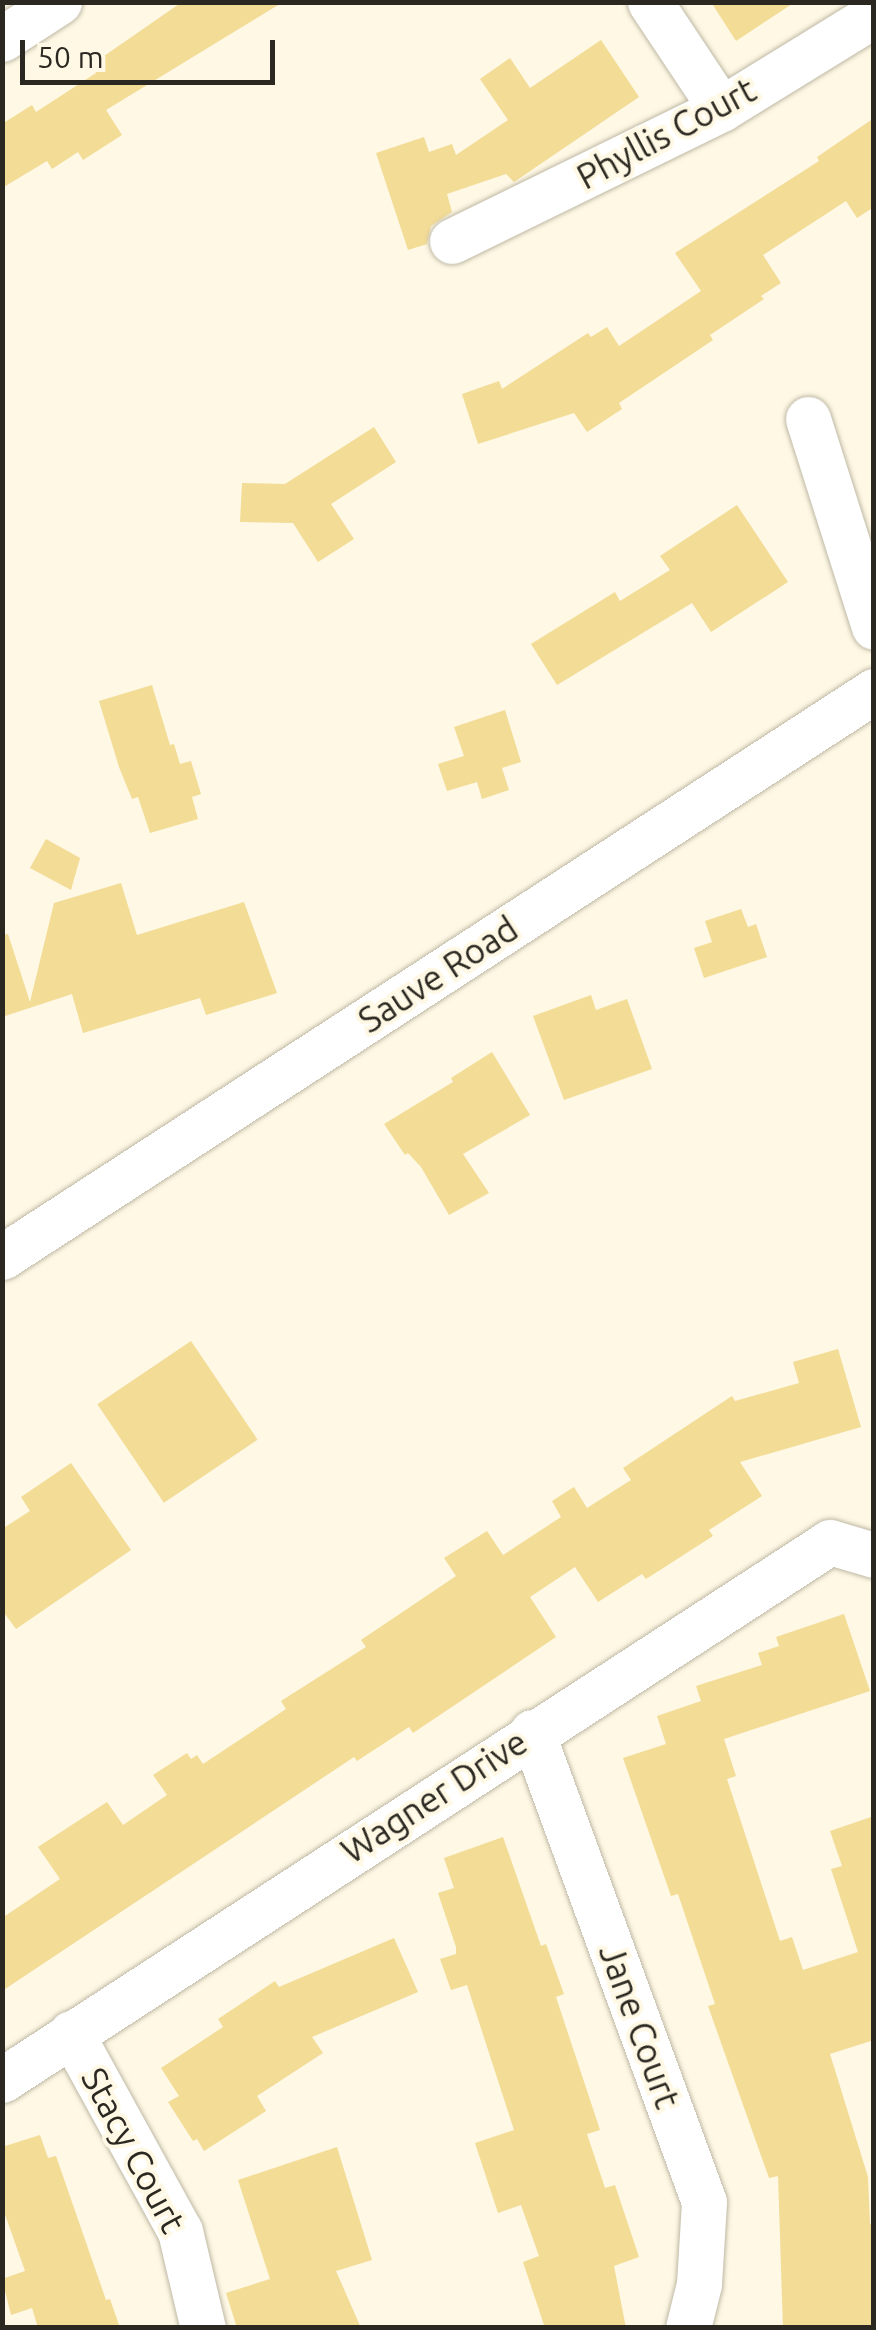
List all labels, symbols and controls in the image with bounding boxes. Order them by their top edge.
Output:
scale bar [25,20,280,82]
text: 50 m [37,40,104,74]
street label: Phyllis Court [569,68,763,198]
street label: Sauve Road [351,907,525,1041]
street label: Wagner Drive [333,1720,535,1872]
street label: Jane Court [591,1938,689,2114]
street label: Stacy Court [73,2060,195,2240]

